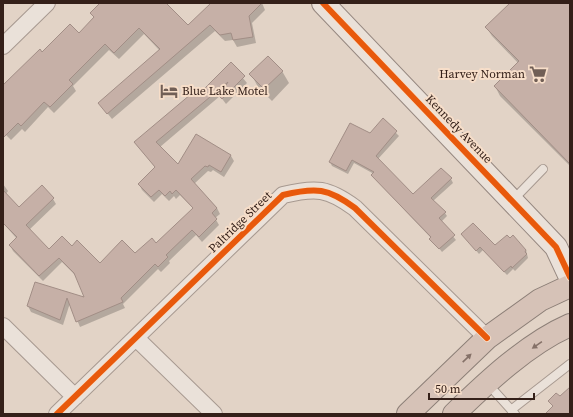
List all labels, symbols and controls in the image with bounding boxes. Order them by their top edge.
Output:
supermarket icon: Harvey Norman [528,64,548,84]
place label: Harvey Norman [439,66,525,82]
hotel icon: Blue Lake Motel [159,81,179,101]
place label: Blue Lake Motel [182,83,268,99]
street label: Kennedy Avenue [422,91,496,167]
street label: Paltridge Street [205,188,275,256]
one-way arrow [531,341,542,349]
one-way arrow [462,353,472,363]
scale bar [429,375,534,401]
text: 50 m [435,381,461,397]

